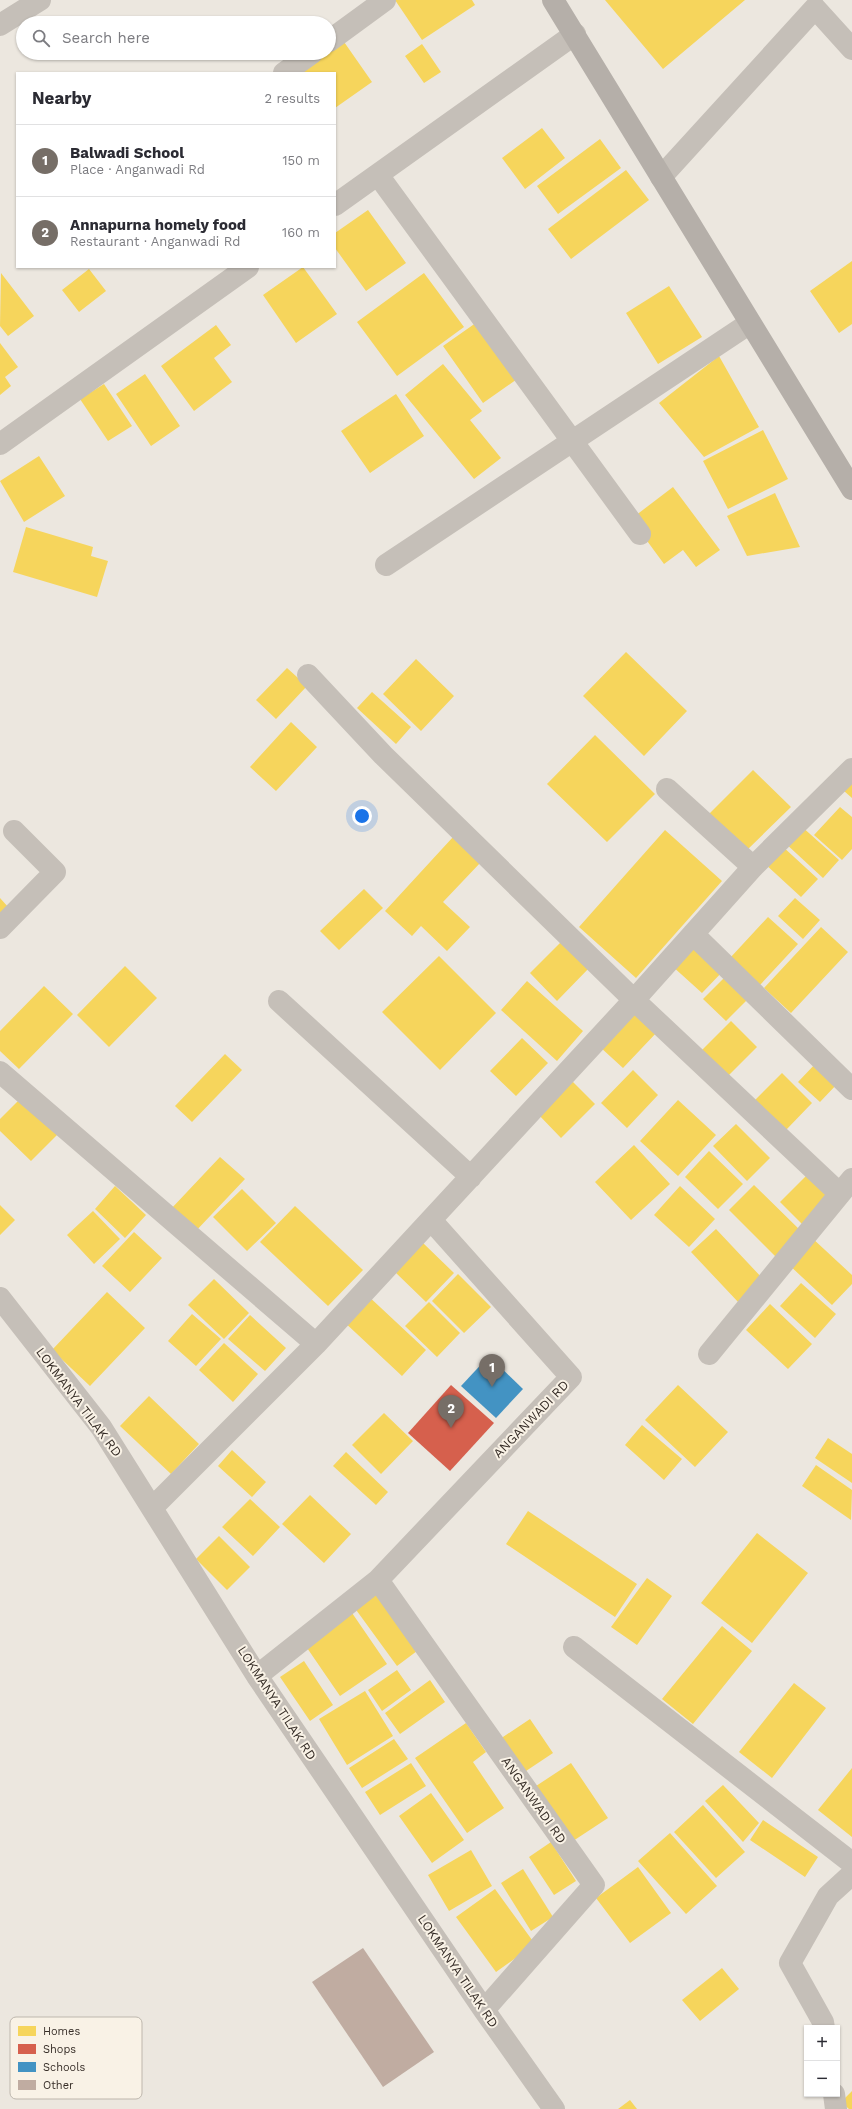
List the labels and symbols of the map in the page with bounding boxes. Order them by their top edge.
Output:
your location [352,806,372,826]
street label: LOKMANYA TILAK RD [33,1345,125,1459]
pin: 1 [479,1354,505,1387]
street label: ANGANWADI RD [490,1377,572,1461]
pin: 2 [438,1395,464,1428]
street label: LOKMANYA TILAK RD [235,1643,319,1763]
street label: ANGANWADI RD [499,1754,569,1846]
street label: LOKMANYA TILAK RD [415,1912,501,2030]
legend [10,2017,142,2099]
text: Homes [43,2025,80,2038]
text: Shops [43,2043,76,2056]
text: Schools [43,2061,86,2074]
text: Other [43,2079,74,2092]

